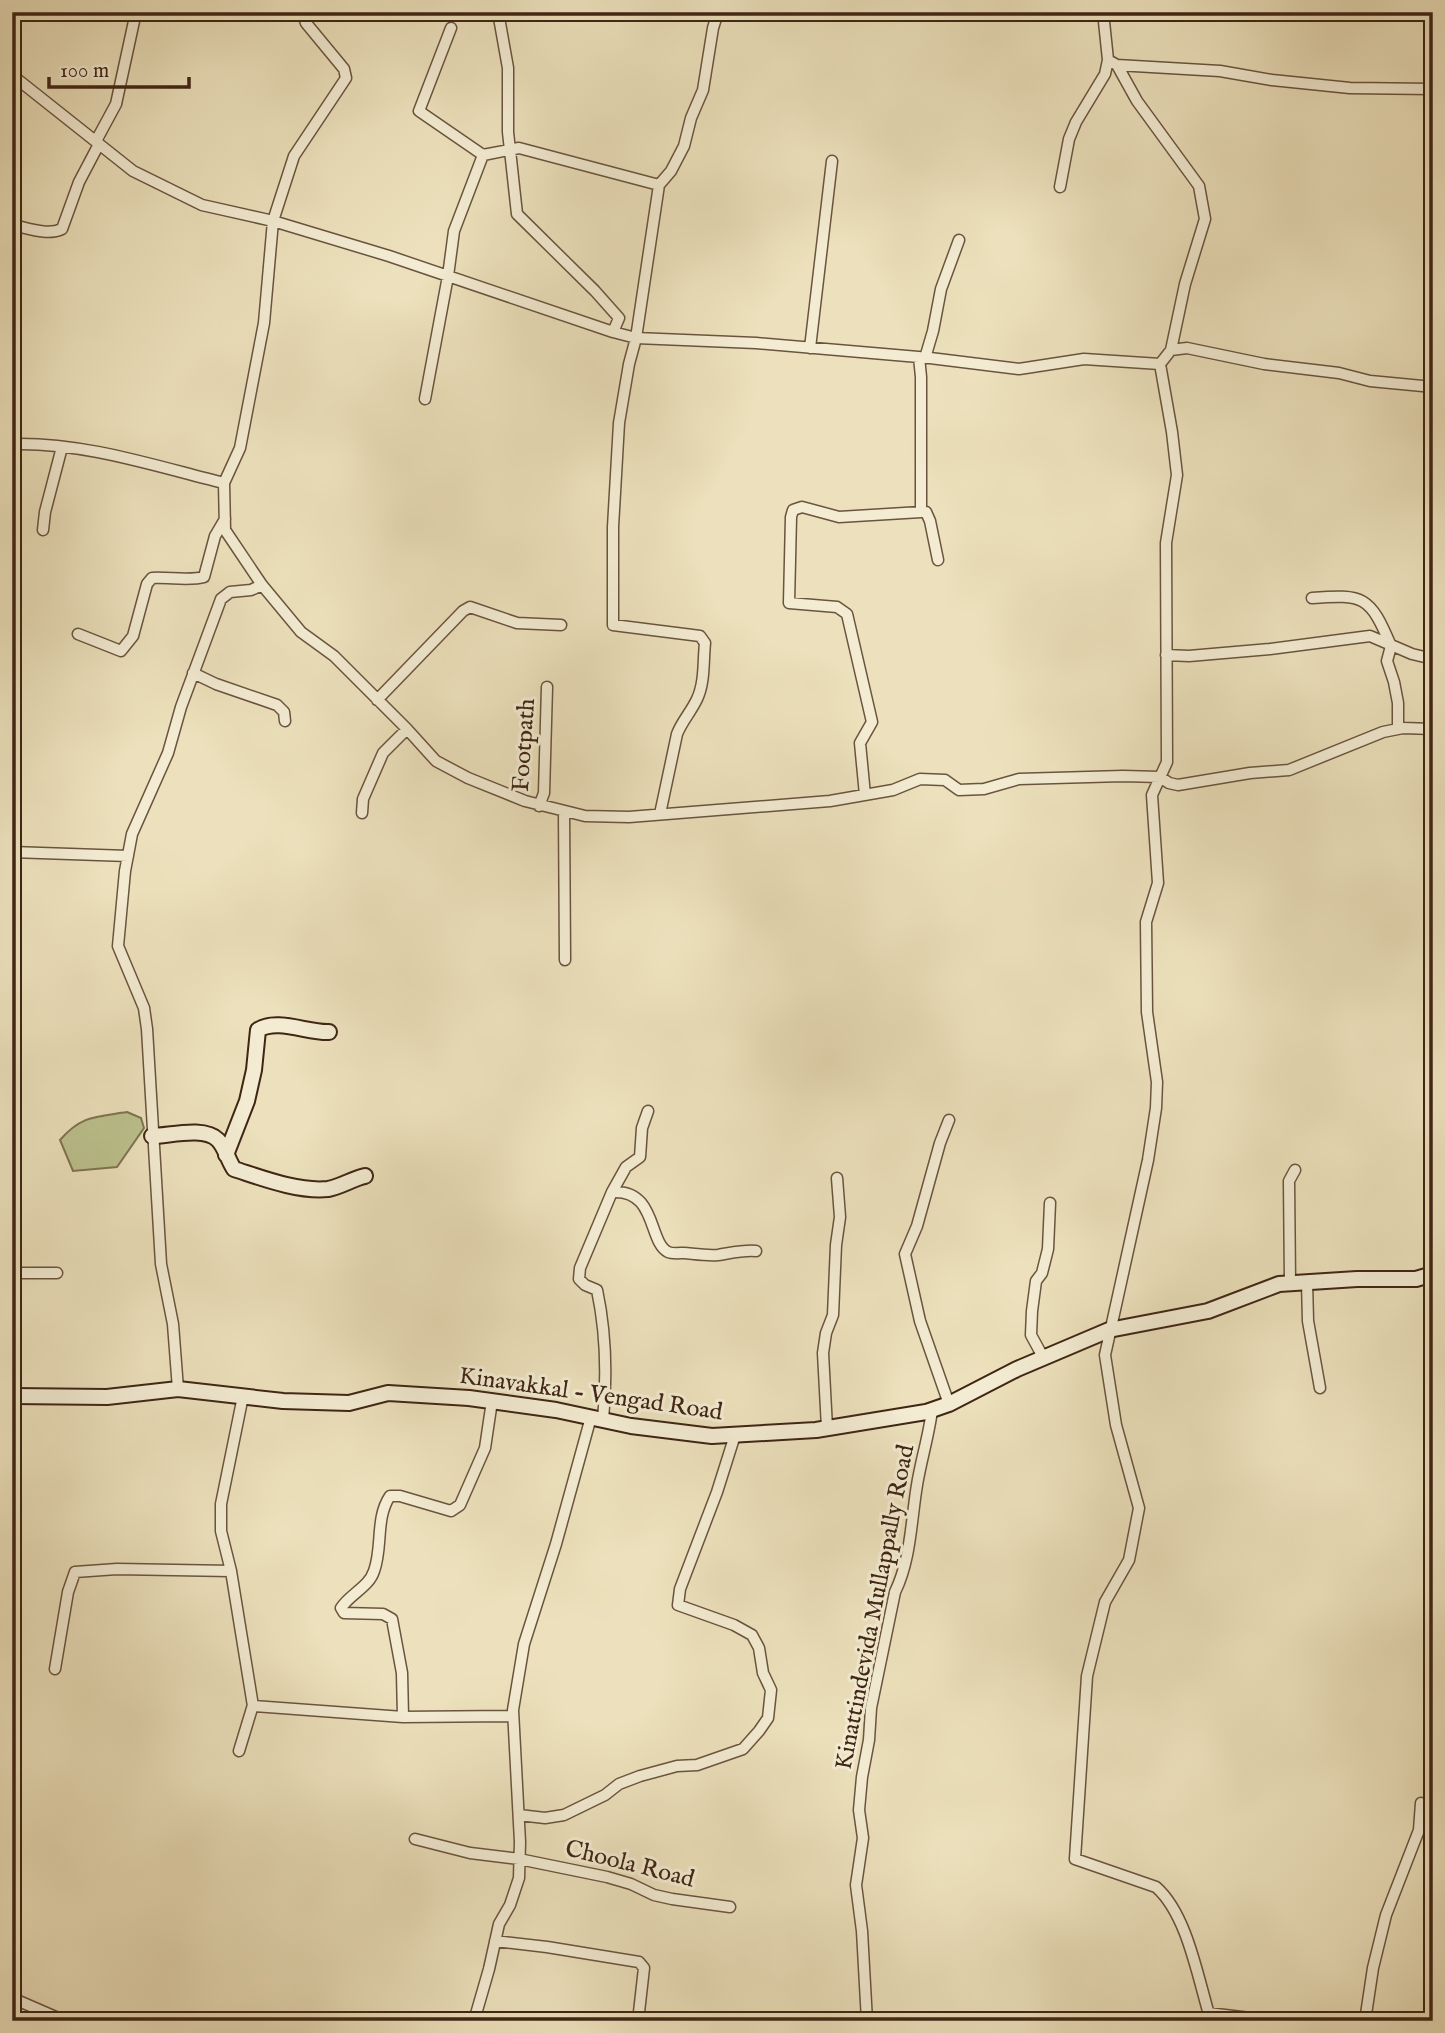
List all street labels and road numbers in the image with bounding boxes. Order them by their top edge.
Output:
street label: Footpath [506,697,543,793]
street label: Kinavakkal - Vengad Road [457,1361,725,1428]
street label: Kinattindevida Mullappally Road [829,1442,922,1773]
street label: Choola Road [562,1833,698,1896]

